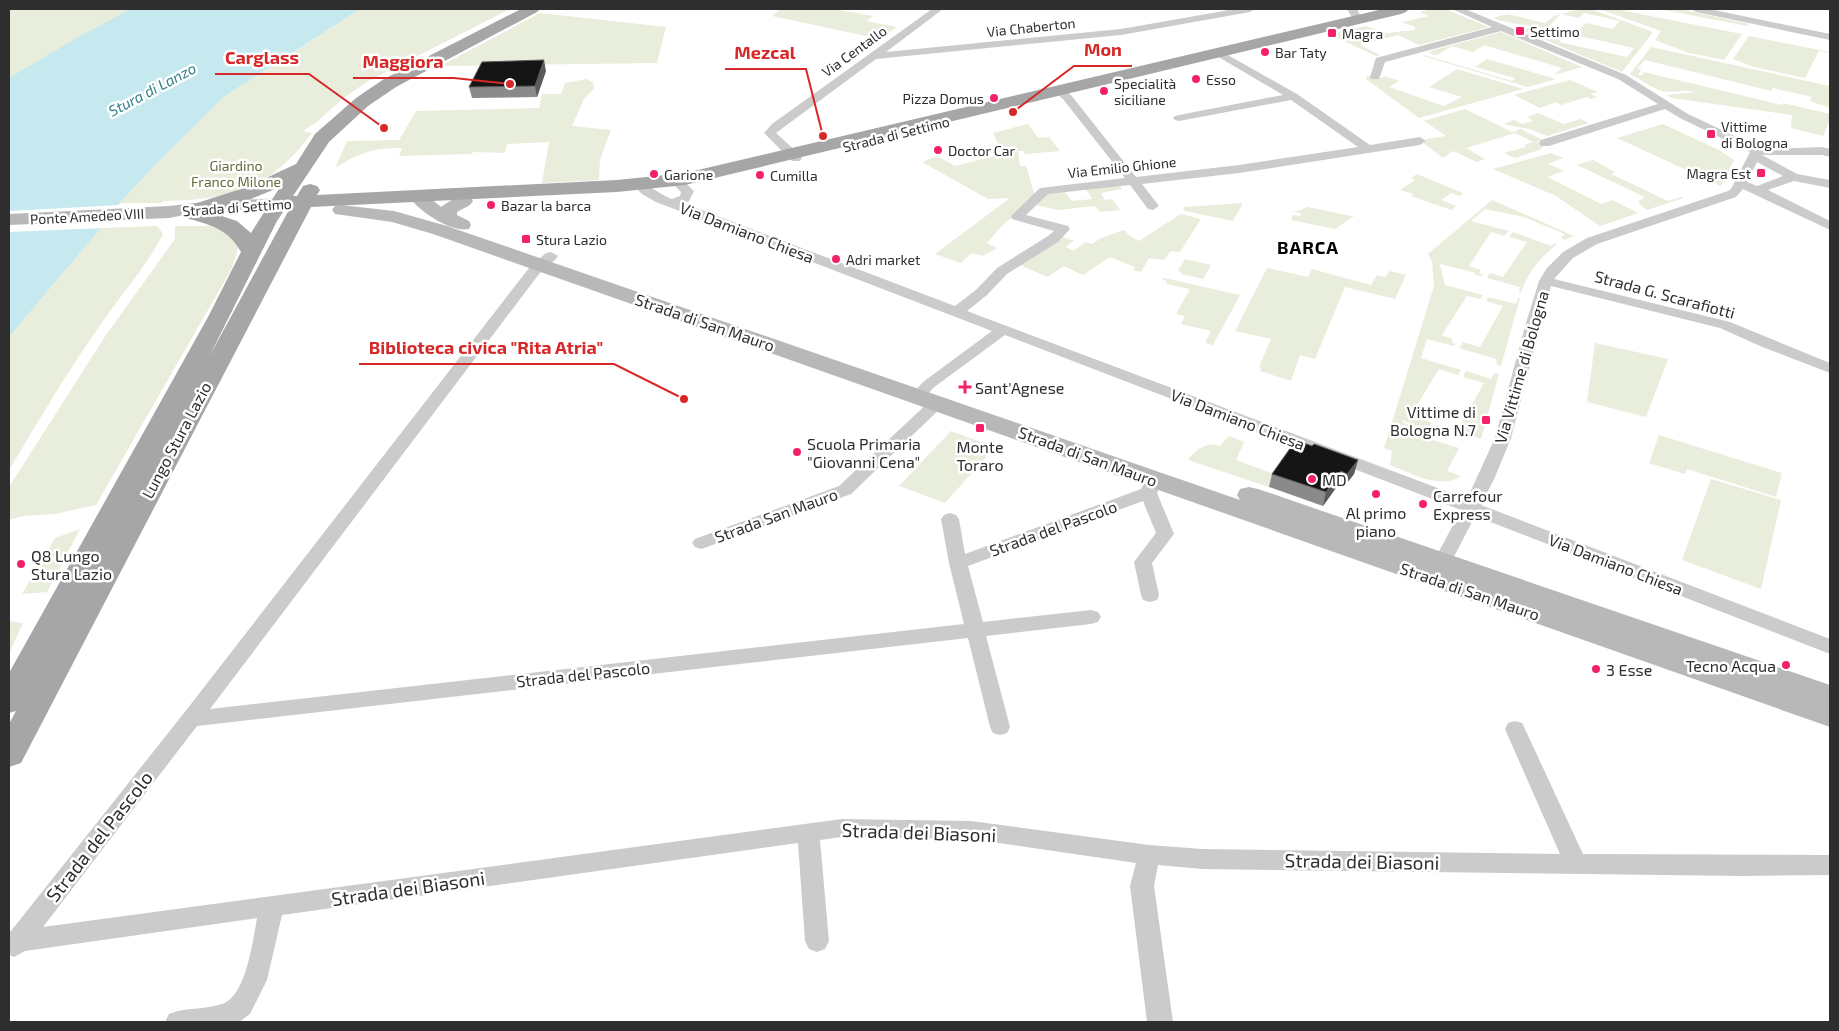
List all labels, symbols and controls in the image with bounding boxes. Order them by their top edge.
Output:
street label: Via Chaberton [986,14,1076,40]
street label: Via Centallo [818,22,890,80]
place label: Settimo [1530,23,1580,40]
place label: Magra [1342,25,1383,42]
marker: Settimo [1514,25,1526,37]
marker: Magra [1326,27,1338,39]
callout: Mon [1074,33,1132,66]
callout: Mezcal [725,36,806,69]
text: Mon [1084,38,1122,60]
callout: Carglass [215,41,309,74]
text: Mezcal [734,41,796,63]
place label: Bar Taty [1275,44,1327,61]
callout: Maggiora [353,45,454,78]
text: Carglass [225,46,299,68]
marker: Bar Taty [1259,46,1271,58]
text: Maggiora [362,50,444,72]
water label: Stura di Lanzo [105,58,199,120]
place label: Esso [1206,71,1236,88]
marker: Esso [1190,73,1202,85]
place label: Specialità siciliane [1114,75,1176,108]
marker: Specialità siciliane [1098,85,1110,97]
place label: Pizza Domus [903,90,984,107]
marker: Pizza Domus [988,92,1000,104]
street label: Strada di Settimo [841,112,951,156]
place label: Vittime di Bologna [1721,118,1788,151]
marker: Vittime di Bologna [1705,128,1717,140]
place label: Doctor Car [948,142,1015,159]
marker: Doctor Car [932,144,944,156]
street label: Via Emilio Ghione [1067,153,1177,181]
park label: Giardino Franco Milone [191,157,281,190]
place label: Magra Est [1687,165,1751,182]
place label: Garione [664,166,713,183]
place label: Cumilla [770,167,818,184]
marker: Magra Est [1755,167,1767,179]
marker: Garione [648,168,660,180]
marker: Cumilla [754,169,766,181]
street label: Strada di Settimo [182,195,292,219]
place label: Bazar la barca [501,197,591,214]
street label: Via Damiano Chiesa [677,198,817,266]
marker: Bazar la barca [485,199,497,211]
street label: Ponte Amedeo VIII [30,205,144,227]
place label: Stura Lazio [536,231,607,248]
marker: Stura Lazio [520,233,532,245]
district label: BARCA [1277,236,1339,258]
place label: Adri market [846,251,920,268]
marker: Adri market [830,253,842,265]
street label: Strada G. Scarafiotti [1593,266,1737,322]
street label: Via Vittime di Bologna [1490,288,1552,446]
street label: Strada di San Mauro [633,289,777,355]
callout: Biblioteca civica "Rita Atria" [359,331,614,364]
text: Biblioteca civica "Rita Atria" [369,336,603,358]
street label: Lungo Stura Lazio [137,378,215,502]
place label: Sant'Agnese [975,378,1064,397]
marker: Sant'Agnese [959,381,971,393]
street label: Via Damiano Chiesa [1168,385,1308,453]
place label: Vittime di Bologna N.7 [1390,402,1476,439]
marker: Vittime di Bologna N.7 [1480,414,1492,426]
marker: Monte Toraro [974,422,986,434]
street label: Strada di San Mauro [1016,422,1160,490]
place label: Scuola Primaria "Giovanni Cena" [807,434,921,471]
place label: Monte Toraro [956,437,1004,474]
marker: Scuola Primaria "Giovanni Cena" [791,446,803,458]
place label: MD [1322,470,1347,489]
marker: MD [1306,473,1318,485]
street label: Strada San Mauro [712,484,840,546]
place label: Carrefour Express [1433,486,1503,523]
marker: Al primo piano [1370,488,1382,500]
street label: Strada del Pascolo [987,496,1119,560]
marker: Carrefour Express [1417,498,1429,510]
place label: Al primo piano [1346,503,1406,540]
street label: Via Damiano Chiesa [1546,530,1686,598]
place label: Q8 Lungo Stura Lazio [31,546,112,583]
marker: Q8 Lungo Stura Lazio [15,558,27,570]
street label: Strada di San Mauro [1398,558,1542,624]
place label: Tecno Acqua [1686,656,1776,675]
street label: Strada del Pascolo [515,658,651,690]
marker: Tecno Acqua [1780,659,1792,671]
place label: 3 Esse [1606,660,1652,679]
marker: 3 Esse [1590,663,1602,675]
street label: Strada del Pascolo [41,766,157,906]
street label: Strada dei Biasoni [841,818,997,846]
street label: Strada dei Biasoni [1285,848,1439,874]
street label: Strada dei Biasoni [330,866,486,910]

